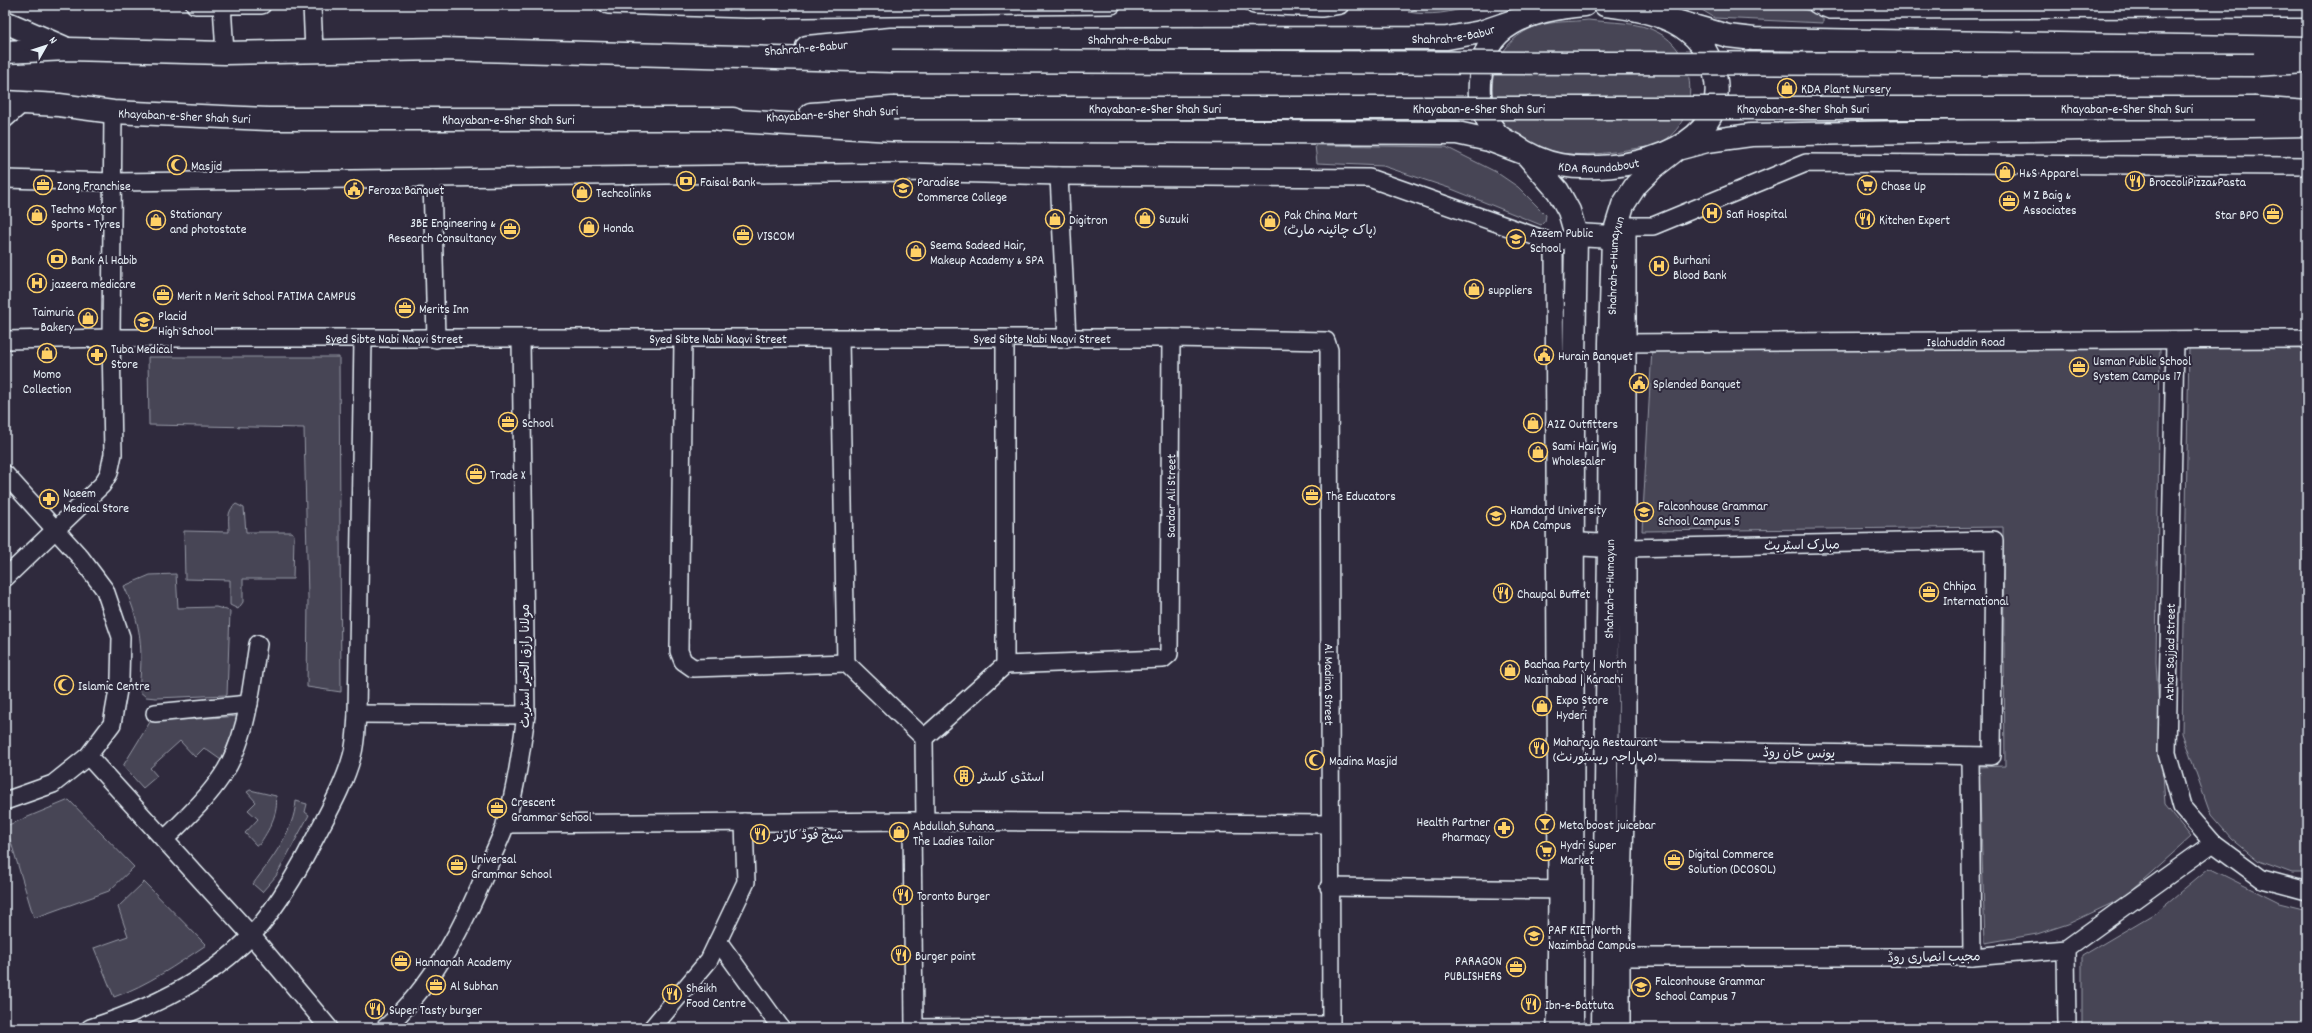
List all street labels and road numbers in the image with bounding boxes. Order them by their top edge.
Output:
street label: Shahrah-e-Babur [1412,21,1498,50]
street label: Shahrah-e-Babur [1088,31,1172,51]
street label: Shahrah-e-Babur [764,36,849,63]
street label: Khayaban-e-Sher Shah Suri [1089,101,1222,120]
street label: Khayaban-e-Sher Shah Suri [1413,101,1546,120]
street label: Khayaban-e-Sher Shah Suri [1737,101,1870,120]
street label: Khayaban-e-Sher Shah Suri [2061,101,2194,120]
street label: Khayaban-e-Sher Shah Suri [766,103,899,128]
street label: Khayaban-e-Sher Shah Suri [118,105,251,130]
street label: Khayaban-e-Sher Shah Suri [442,112,575,131]
street label: KDA Roundabout [1557,155,1642,179]
street label: Shahrah-e-Humayun [1604,214,1631,315]
street label: Syed Sibte Nabi Naqvi Street [325,331,463,350]
street label: Syed Sibte Nabi Naqvi Street [649,331,787,350]
street label: Syed Sibte Nabi Naqvi Street [973,331,1111,350]
street label: Islahuddin Road [1927,334,2005,353]
street label: Sardar Ali Street [1163,454,1182,538]
street label: مبارک اسٹریٹ [1764,536,1840,557]
street label: Shahrah-e-Humayun [1601,539,1621,639]
street label: Azhar Sajjad Street [2161,603,2182,701]
street label: مولانا رازق الخیر اسٹریٹ [517,604,536,728]
street label: Al Madina Street [1318,643,1337,726]
street label: یونس خان روڈ [1763,744,1835,765]
street label: مجیب انصاری روڈ [1887,948,1981,969]

